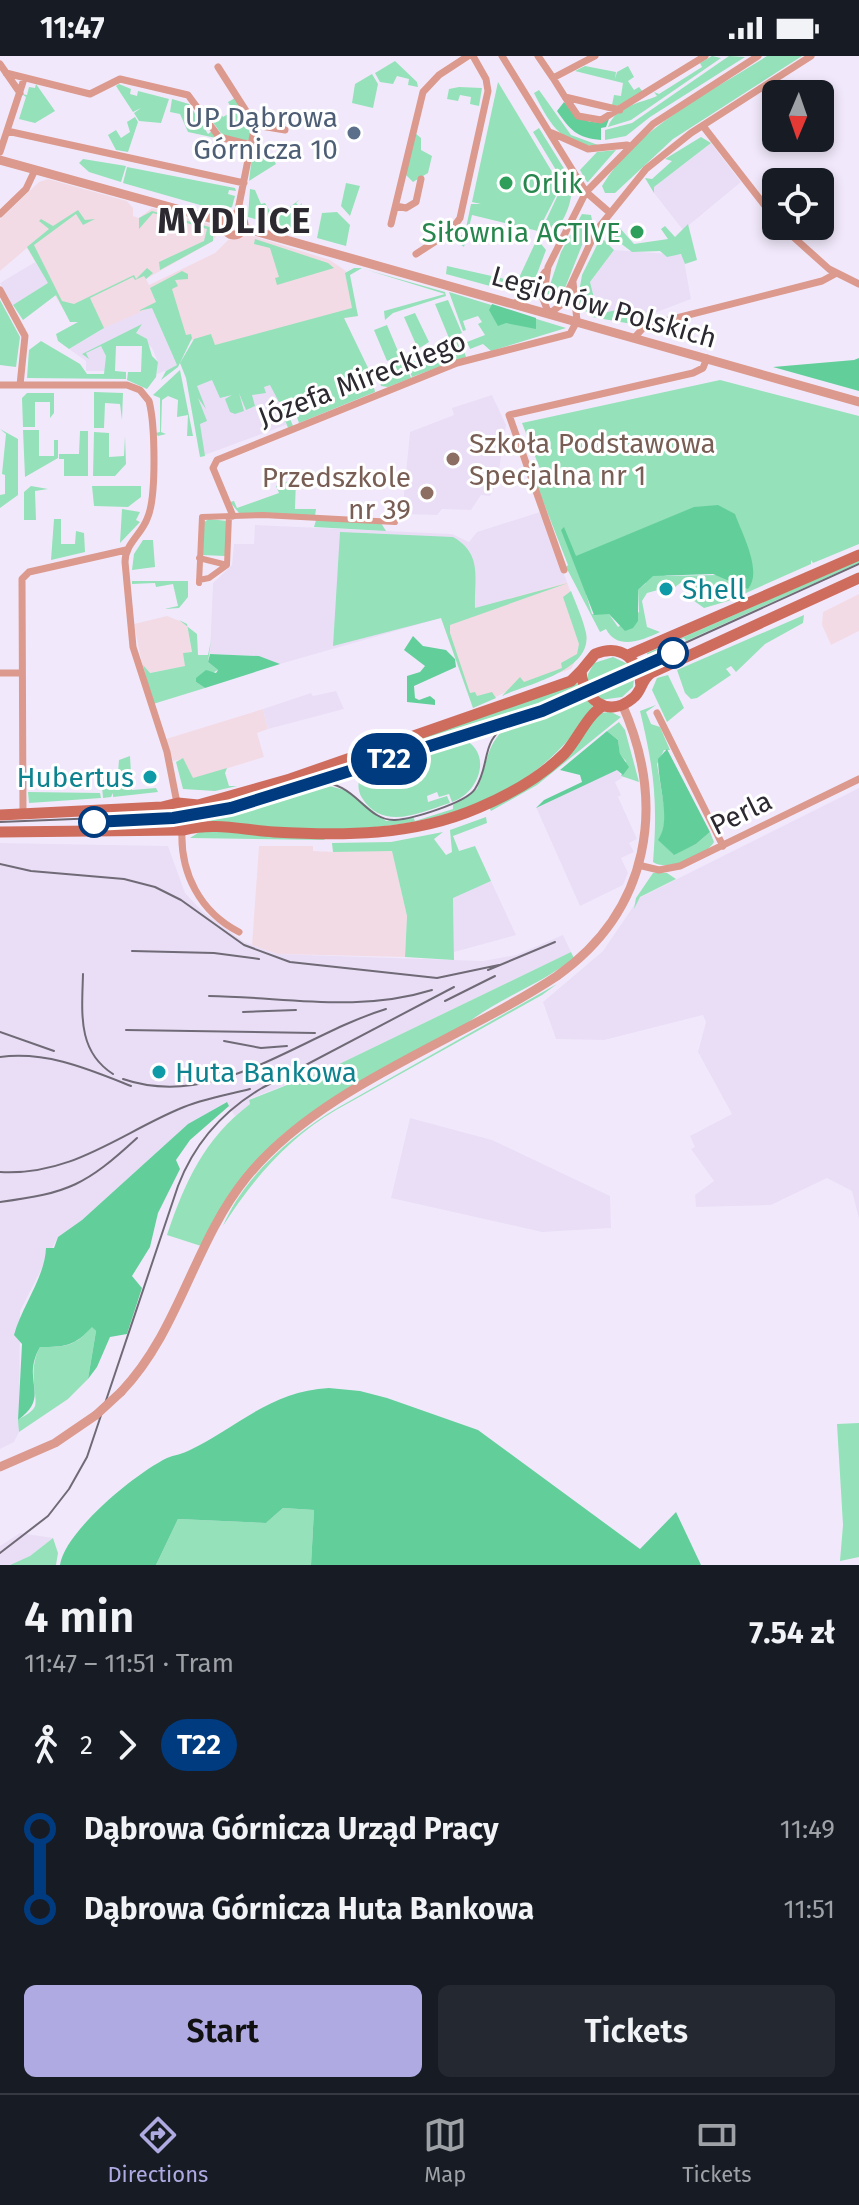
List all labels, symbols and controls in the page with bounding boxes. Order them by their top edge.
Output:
text: 11:47 [40,10,105,46]
north arrow [762,80,834,152]
map controls [762,80,834,240]
place label: UP Dąbrowa Górnicza 10 [185,101,338,166]
marker: UP Dąbrowa Górnicza 10 [345,124,363,142]
place label: Orlik [522,167,583,200]
button: locate [762,168,834,240]
marker: Orlik [497,174,515,192]
district label: MYDLICE [158,199,312,243]
place label: Siłownia ACTIVE [422,216,621,249]
marker: Siłownia ACTIVE [628,223,646,241]
street label: Legionów Polskich [488,259,720,355]
street label: Józefa Mireckiego [254,324,470,434]
place label: Szkoła Podstawowa Specjalna nr 1 [469,427,716,492]
marker: Szkoła Podstawowa Specjalna nr 1 [444,450,462,468]
place label: Przedszkole nr 39 [262,461,411,526]
marker: Przedszkole nr 39 [418,484,436,502]
place label: Shell [682,573,745,606]
marker: Shell [657,580,675,598]
unlabelled marker [658,638,688,668]
line badge: T22 [343,733,435,785]
text: T22 [367,742,411,775]
place label: Hubertus [16,761,134,794]
marker: Hubertus [141,768,159,786]
street label: Perla [705,784,777,842]
unlabelled marker [79,807,109,837]
place label: Huta Bankowa [175,1056,357,1089]
marker: Huta Bankowa [150,1063,168,1081]
text: 4 min [24,1591,134,1644]
text: 7.54 zł [749,1615,835,1651]
text: 11:47 – 11:51 · Tram [24,1648,234,1679]
icon: walk [24,1723,68,1767]
icon: forward [105,1723,149,1767]
text: T22 [177,1728,221,1761]
text: 2 [80,1730,93,1761]
text: Dąbrowa Górnicza Urząd Pracy [84,1811,499,1847]
text: 11:49 [780,1814,835,1845]
text: Dąbrowa Górnicza Huta Bankowa [84,1891,534,1927]
text: 11:51 [784,1894,835,1925]
button: Start [24,1985,422,2077]
button: Tickets [438,1985,835,2077]
tab: Directions [107,2113,208,2188]
tab: Map [423,2113,467,2188]
tab: Tickets [682,2113,752,2188]

